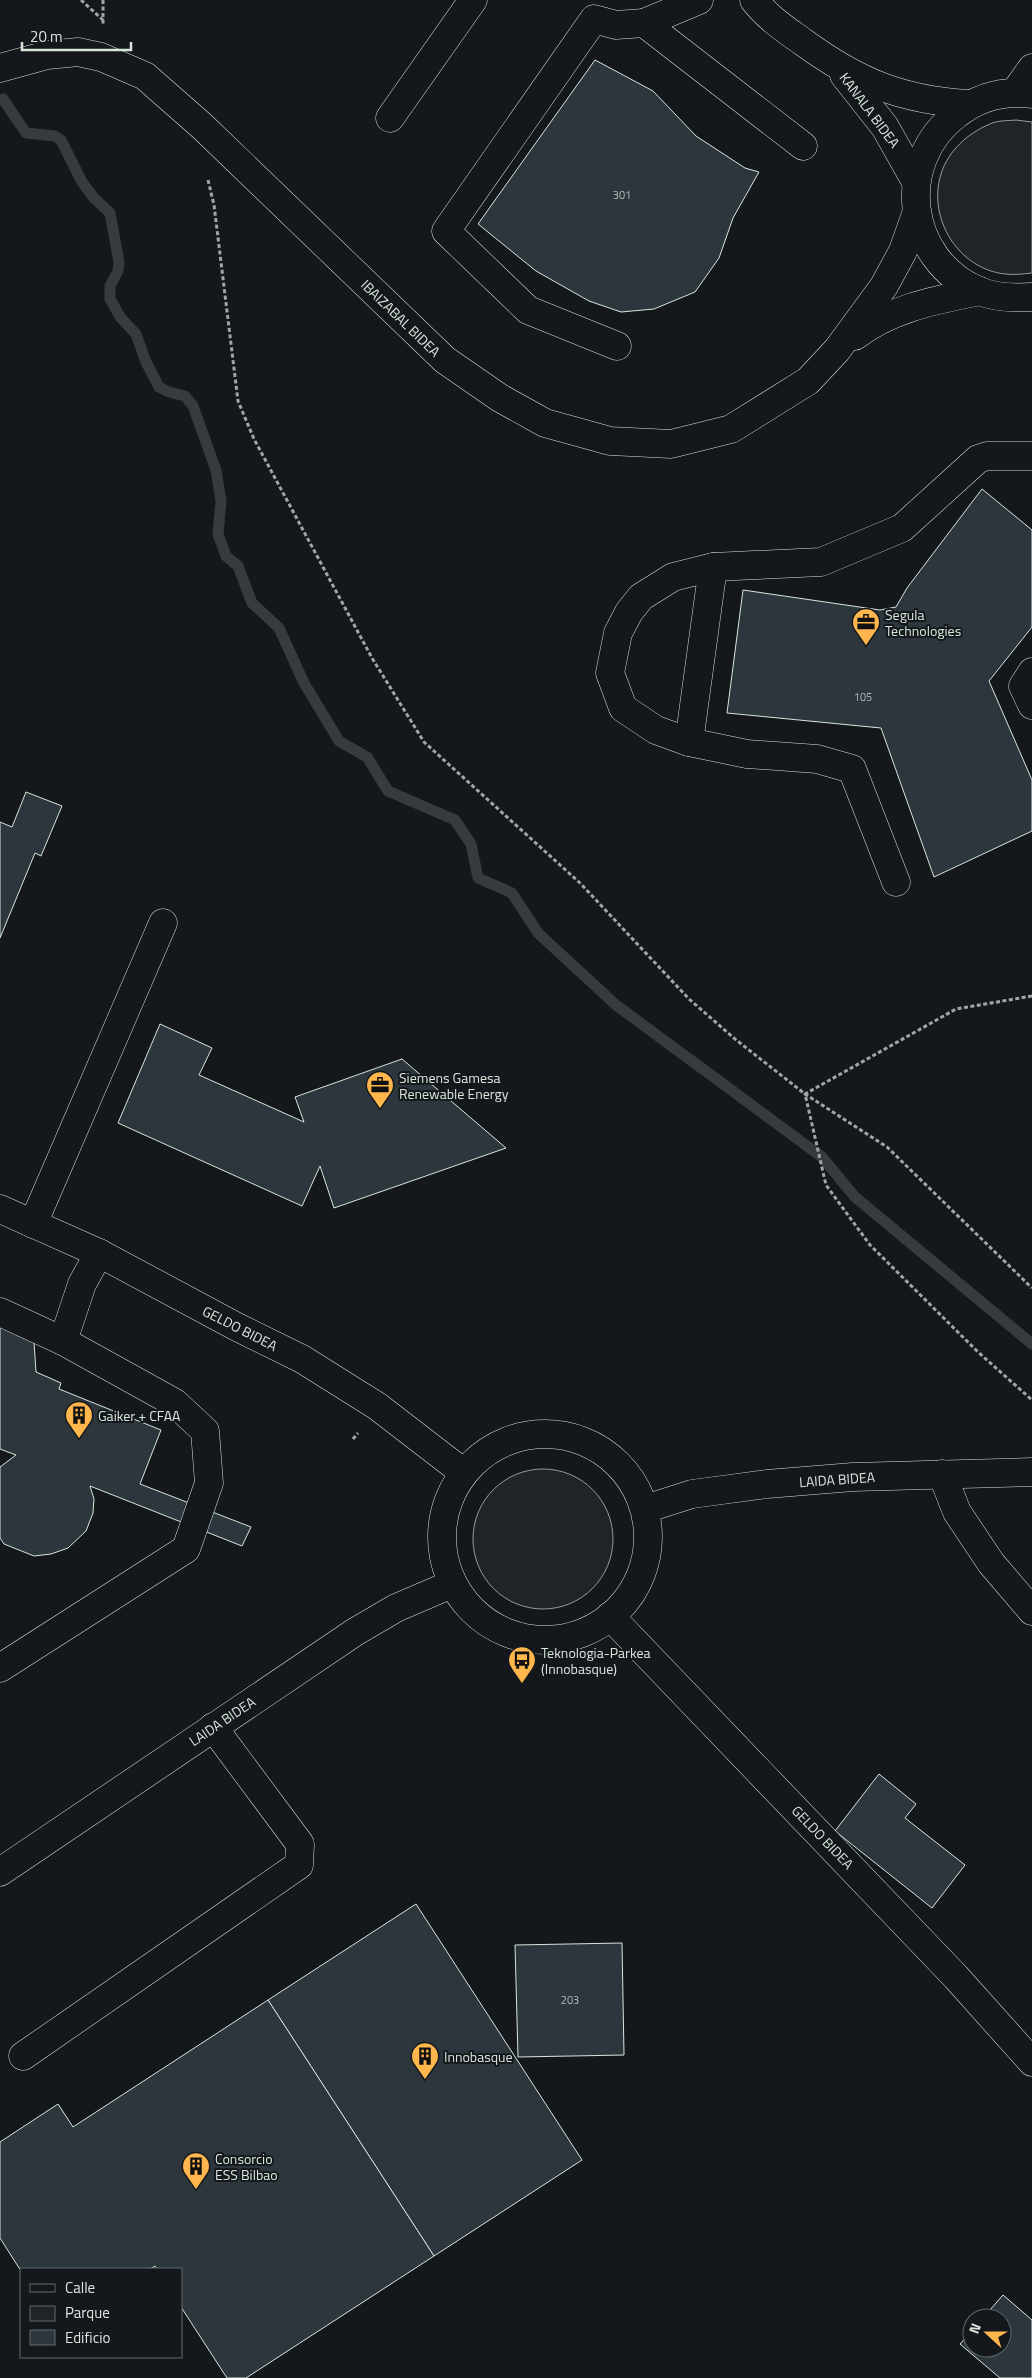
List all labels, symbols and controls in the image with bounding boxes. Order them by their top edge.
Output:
scale bar [22,20,131,52]
text: 20 m [30,25,63,48]
street label: KANALA BIDEA [835,68,906,153]
house number: 301 [613,187,631,203]
street label: IBAIZABAL BIDEA [357,275,446,362]
place label: Segula Technologies [885,604,961,641]
office icon: Segula Technologies [851,607,881,646]
house number: 105 [854,689,872,705]
place label: Siemens Gamesa Renewable Energy [399,1067,509,1104]
office icon: Siemens Gamesa Renewable Energy [365,1070,395,1109]
street label: GELDO BIDEA [199,1300,282,1356]
building icon: Gaiker + CFAA [64,1400,94,1439]
place label: Gaiker + CFAA [98,1405,181,1426]
street label: LAIDA BIDEA [798,1466,876,1492]
place label: Teknologia-Parkea (Innobasque) [541,1642,651,1679]
bus stop icon: Teknologia-Parkea (Innobasque) [507,1645,537,1684]
street label: LAIDA BIDEA [185,1691,260,1751]
street label: GELDO BIDEA [787,1800,859,1874]
house number: 203 [561,1992,579,2008]
building icon: Innobasque [410,2041,440,2080]
place label: Innobasque [444,2046,513,2067]
place label: Consorcio ESS Bilbao [215,2148,278,2185]
building icon: Consorcio ESS Bilbao [181,2151,211,2190]
legend [20,2268,182,2358]
text: Calle [65,2276,95,2299]
text: Parque [65,2301,110,2324]
north arrow [962,2308,1012,2358]
text: N [963,2320,986,2336]
text: Edificio [65,2326,110,2349]

